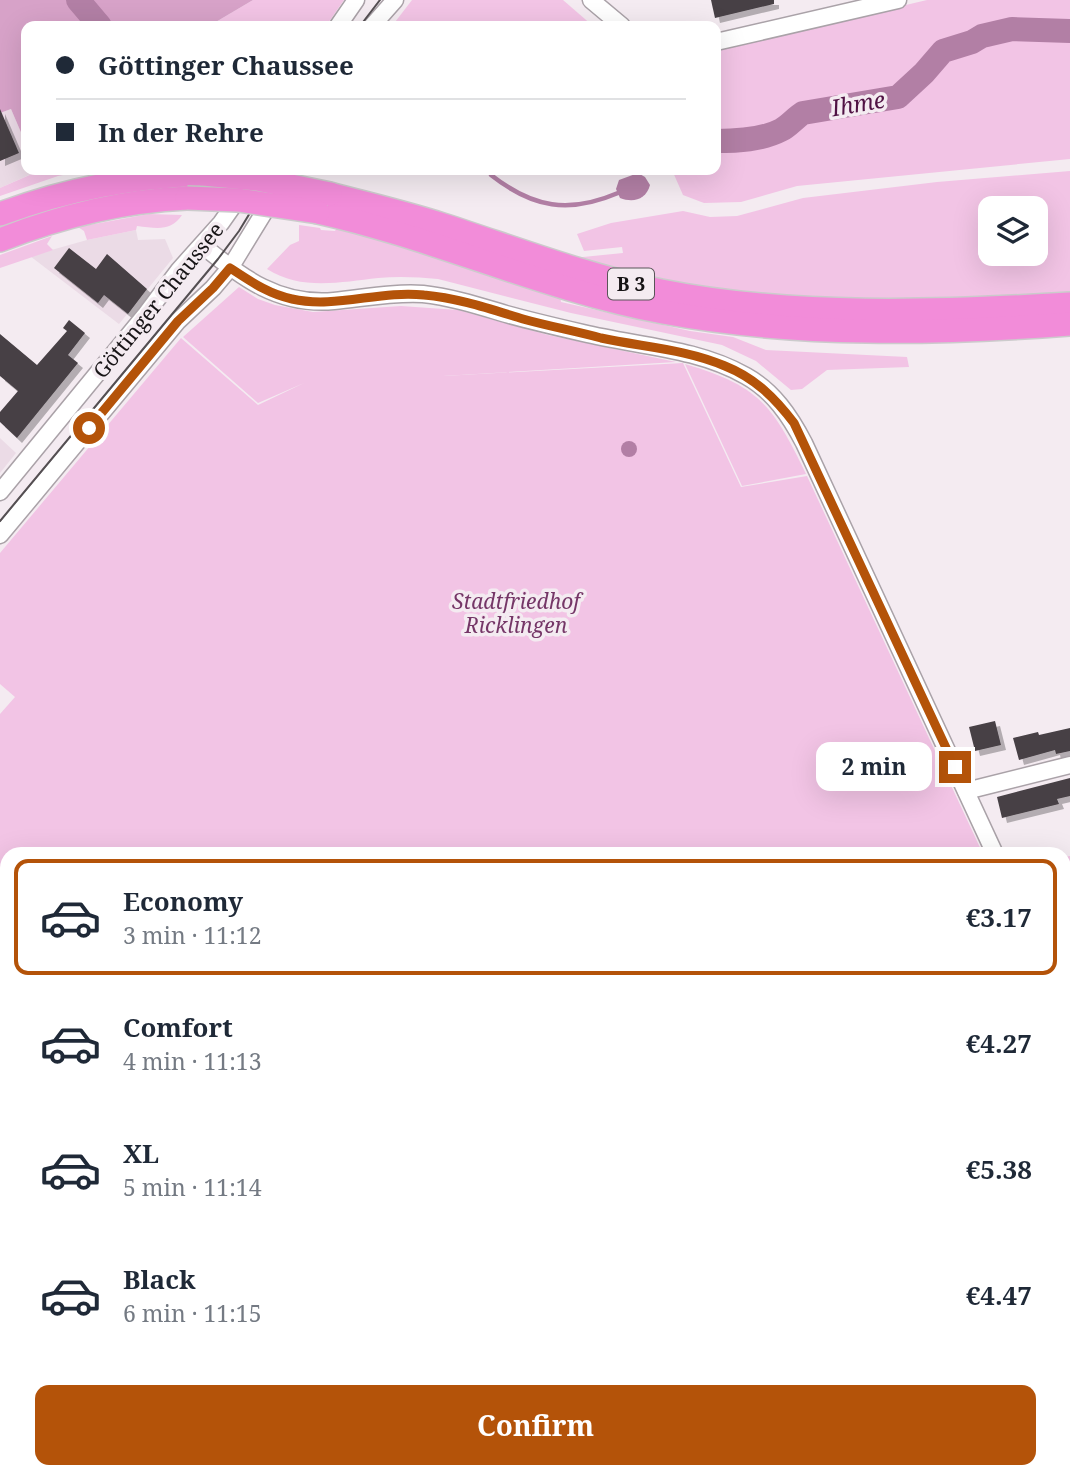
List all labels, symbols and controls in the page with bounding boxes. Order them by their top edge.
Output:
text: Göttinger Chaussee [98,47,354,83]
water label: Ihme [828,83,887,124]
text: In der Rehre [98,114,264,150]
map controls [978,196,1048,266]
button: layers [978,196,1048,266]
street label: Göttinger Chaussee [86,216,230,384]
road number: B 3 [608,268,654,300]
route start [73,412,105,444]
park label: Stadtfriedhof Ricklingen [452,587,584,639]
callout: 2 min [815,742,930,792]
text: 2 min [841,750,907,782]
route end [939,751,971,783]
text: Economy [123,883,243,919]
icon: car [39,886,102,949]
text: €3.17 [966,899,1032,935]
text: 3 min · 11:12 [123,919,261,951]
text: Comfort [123,1009,233,1045]
icon: car [39,1012,102,1075]
text: €4.27 [966,1025,1032,1061]
text: 4 min · 11:13 [123,1045,261,1077]
text: XL [123,1135,159,1171]
icon: car [39,1138,102,1201]
text: €5.38 [966,1151,1032,1187]
text: 5 min · 11:14 [123,1171,261,1203]
text: Black [123,1261,196,1297]
icon: car [39,1264,102,1327]
text: €4.47 [966,1277,1032,1313]
text: 6 min · 11:15 [123,1297,261,1329]
button: Confirm [35,1385,1036,1465]

